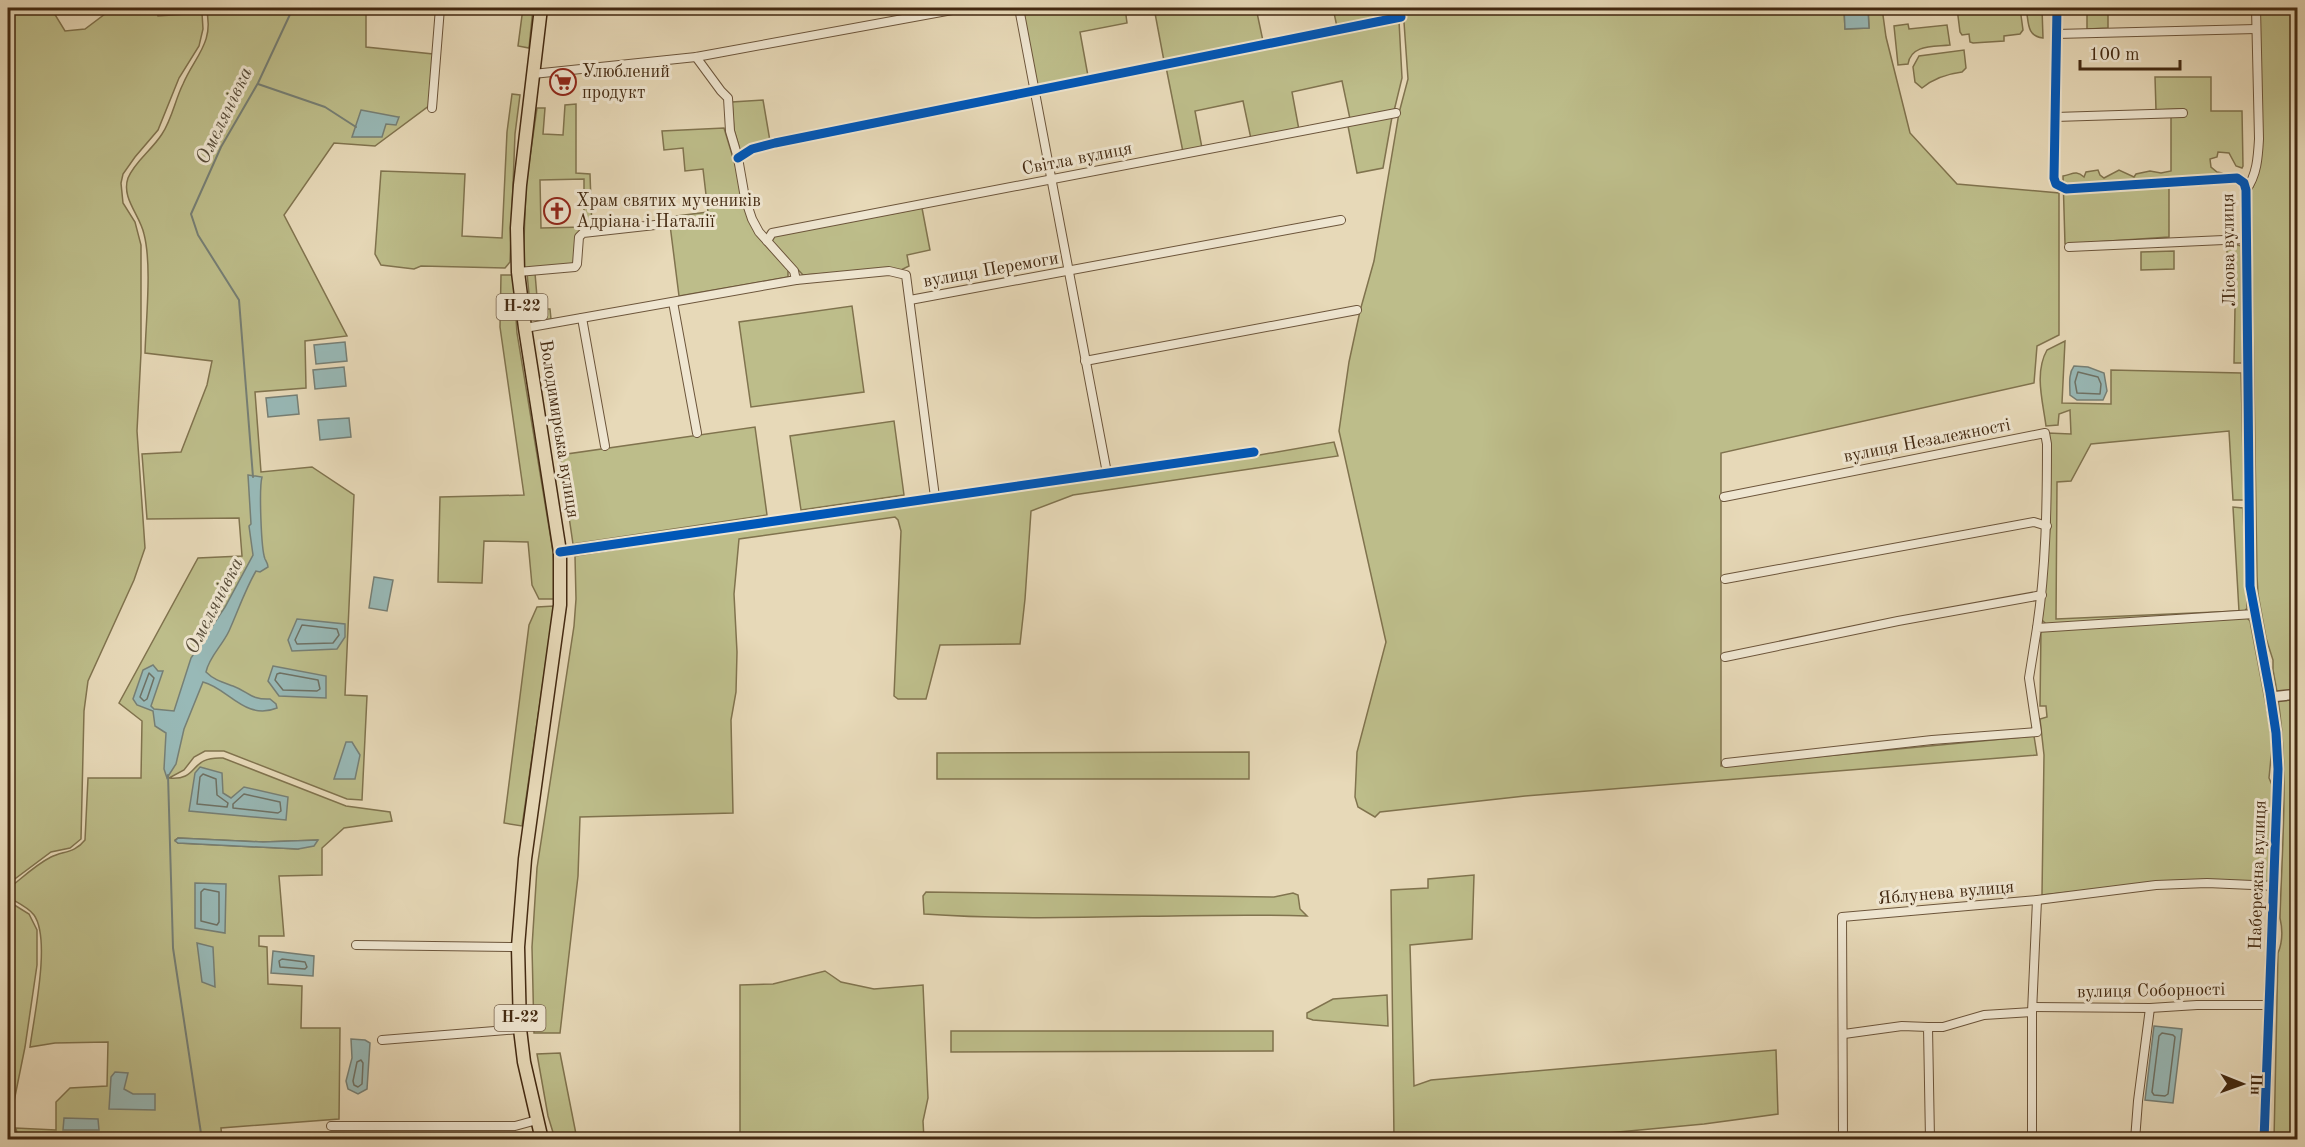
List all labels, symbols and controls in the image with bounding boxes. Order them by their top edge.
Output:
scale bar [2080,33,2180,71]
text: 100 m [2089,46,2140,64]
place label: Улюблений продукт [582,63,670,102]
water label: Омелянівка [193,64,257,168]
supermarket icon: Улюблений продукт [548,67,578,97]
street label: Світла вулиця [1020,139,1134,179]
place label: Храм святих мучеників Адріана і Наталії [576,192,761,231]
street label: Лісова вулиця [2219,193,2239,307]
church icon: Храм святих мучеників Адріана і Наталії [542,196,572,226]
street label: вулиця Перемоги [922,249,1060,291]
road number: Н-22 [496,294,548,320]
street label: Володимирська вулиця [536,339,582,519]
street label: вулиця Незалежності [1842,416,2012,466]
water label: Омелянівка [182,554,248,657]
street label: Набережна вулиця [2246,800,2270,950]
street label: Яблунева вулиця [1877,878,2015,908]
street label: вулиця Соборності [2077,981,2225,1001]
road number: Н-22 [494,1005,546,1031]
north arrow [2212,1054,2272,1114]
text: Пн [2247,1073,2263,1095]

